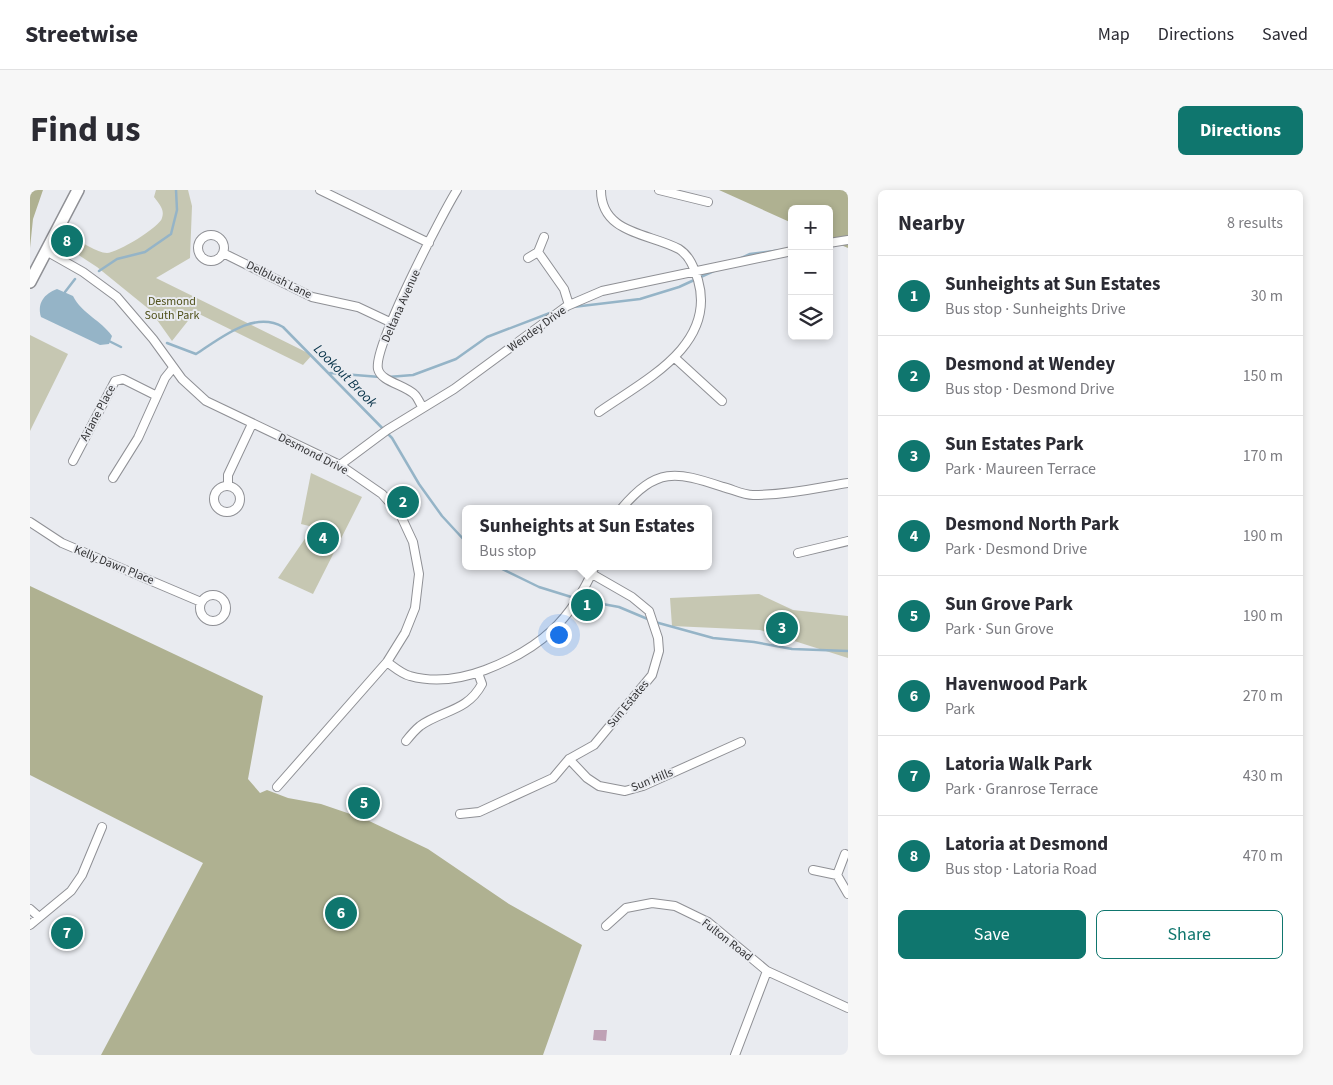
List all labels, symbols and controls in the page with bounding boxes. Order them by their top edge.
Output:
text: Streetwise [25,17,138,52]
text: Map [1098,22,1130,47]
text: Directions [1158,22,1234,47]
text: Saved [1262,22,1308,47]
text: Find us [30,105,140,155]
button: Directions [1178,106,1303,155]
map controls [788,205,833,340]
button: + [788,205,833,250]
text: Nearby [898,208,965,238]
text: 8 results [1227,212,1283,234]
pin: 8 [51,222,83,260]
button: − [788,250,833,295]
street label: Delblush Lane [243,257,315,303]
street label: Deltana Avenue [377,267,425,345]
text: Sunheights at Sun Estates [945,271,1160,298]
text: 1 [910,285,918,307]
text: 30 m [1251,285,1283,307]
park label: Desmond South Park [145,293,199,324]
button: layers [788,295,833,340]
text: Bus stop · Sunheights Drive [945,298,1126,320]
street label: Wendey Drive [504,302,570,356]
water label: Lookout Brook [309,340,382,413]
text: Desmond at Wendey [945,351,1115,378]
text: 2 [910,365,918,387]
text: 150 m [1243,365,1283,387]
text: Bus stop · Desmond Drive [945,378,1114,400]
street label: Ariane Place [76,382,120,444]
street label: Desmond Drive [275,429,351,479]
text: Sun Estates Park [945,431,1084,458]
text: 3 [910,445,918,467]
text: 170 m [1243,445,1283,467]
text: Park · Maureen Terrace [945,458,1096,480]
pin: 2 [387,483,419,521]
popup [462,505,712,570]
text: Desmond North Park [945,511,1119,538]
text: Sunheights at Sun Estates [479,513,695,540]
pin: 4 [307,519,339,557]
text: 4 [910,525,918,547]
text: 190 m [1243,525,1283,547]
text: Park · Desmond Drive [945,538,1087,560]
text: Bus stop [479,540,536,562]
street label: Kelly Dawn Place [71,541,157,589]
pin: 1 [571,586,603,624]
text: Sun Grove Park [945,591,1073,618]
text: 5 [910,605,918,627]
text: 190 m [1243,605,1283,627]
pin: 3 [766,609,798,647]
text: Park · Sun Grove [945,618,1054,640]
your location [546,622,572,648]
text: Havenwood Park [945,671,1087,698]
street label: Sun Estates [603,676,653,732]
text: 6 [910,685,918,707]
text: 270 m [1243,685,1283,707]
text: Park [945,698,975,720]
text: Latoria Walk Park [945,751,1092,778]
street label: Sun Hills [628,764,676,796]
text: 7 [910,765,918,787]
text: 430 m [1243,765,1283,787]
text: Park · Granrose Terrace [945,778,1098,800]
pin: 5 [348,784,380,822]
text: Latoria at Desmond [945,831,1108,858]
text: 8 [910,845,918,867]
text: 470 m [1243,845,1283,867]
text: Bus stop · Latoria Road [945,858,1097,880]
pin: 6 [325,894,357,932]
button: Save [898,910,1086,959]
button: Share [1096,910,1283,959]
pin: 7 [51,914,83,952]
street label: Fulton Road [698,915,756,965]

